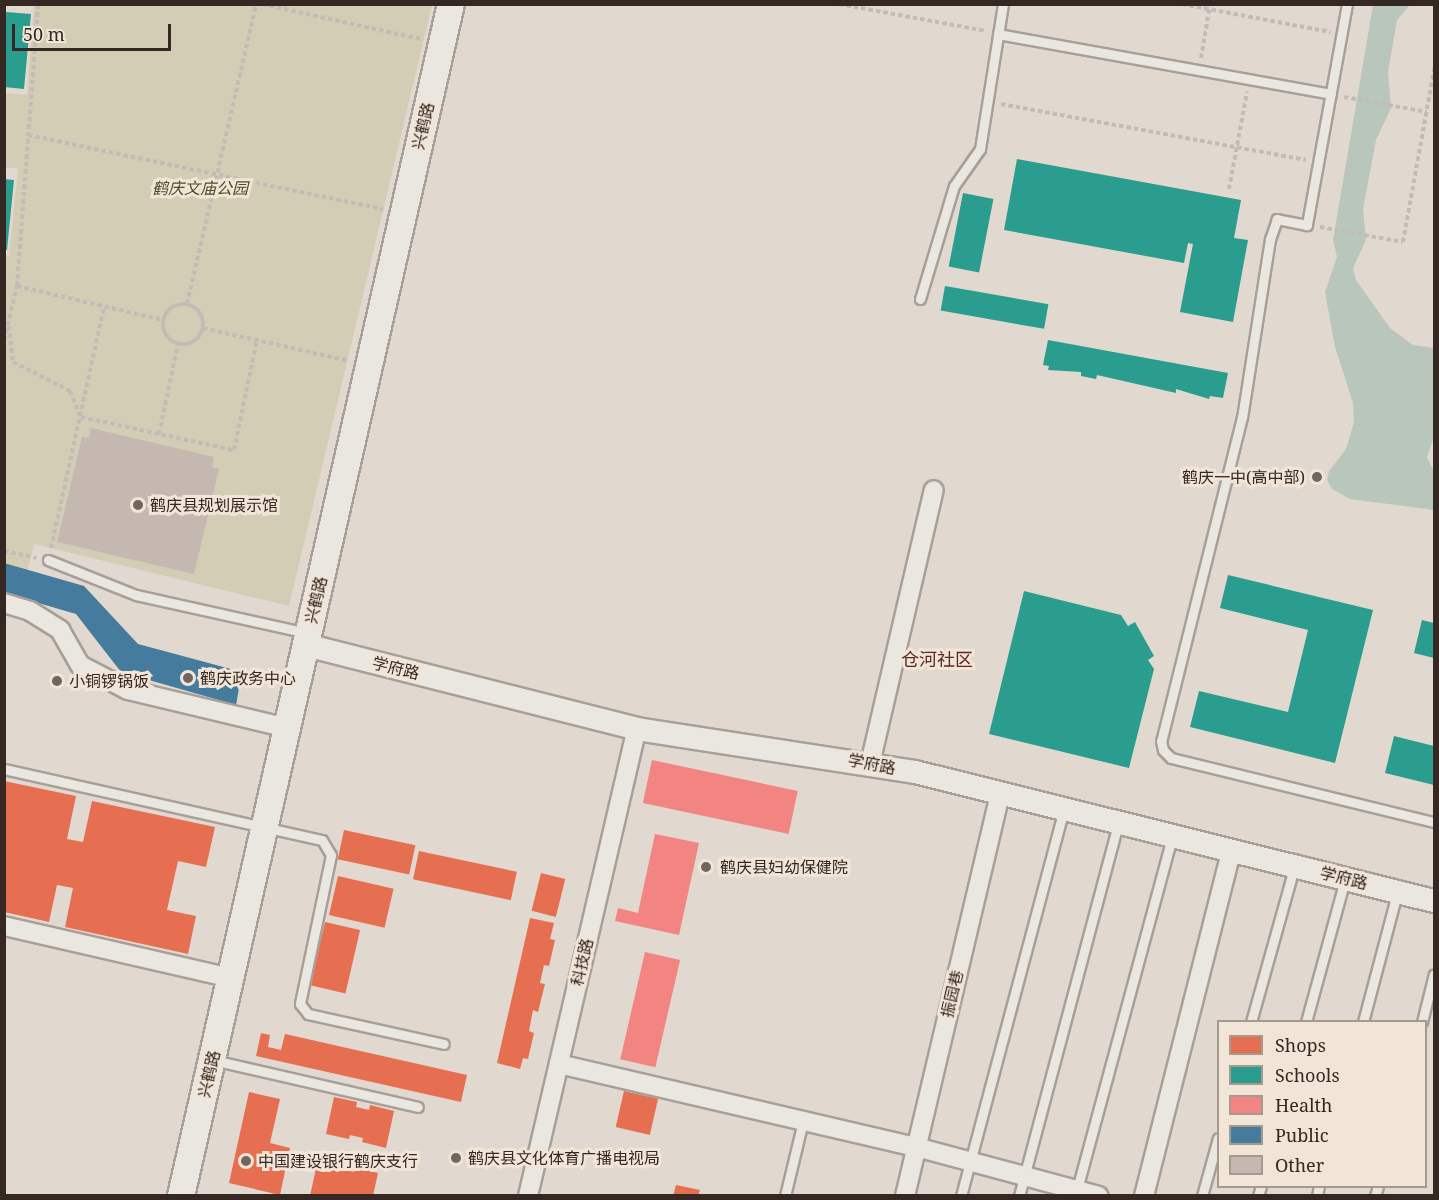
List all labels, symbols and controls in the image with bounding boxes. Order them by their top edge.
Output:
scale bar [15,12,174,50]
text: 50 m [23,22,65,46]
street label: 兴鹤路 [408,100,438,152]
park label: 鹤庆文庙公园 [152,178,248,198]
place label: 鹤庆一中(高中部) [1182,467,1305,487]
marker: 鹤庆一中(高中部) [1310,470,1324,484]
place label: 鹤庆县规划展示馆 [150,495,278,515]
marker: 鹤庆县规划展示馆 [131,498,145,512]
street label: 兴鹤路 [301,574,331,626]
district label: 仓河社区 [901,648,973,670]
street label: 学府路 [370,653,422,683]
place label: 鹤庆政务中心 [200,668,296,688]
place label: 小铜锣锅饭 [69,671,149,691]
marker: 鹤庆政务中心 [181,671,195,685]
marker: 小铜锣锅饭 [50,674,64,688]
street label: 学府路 [847,750,897,778]
place label: 鹤庆县妇幼保健院 [720,857,848,877]
marker: 鹤庆县妇幼保健院 [697,858,715,876]
street label: 学府路 [1318,863,1370,893]
street label: 科技路 [567,936,597,988]
street label: 振园巷 [937,968,967,1020]
legend [1217,1020,1427,1188]
text: Shops [1275,1033,1326,1057]
street label: 兴鹤路 [194,1048,224,1100]
text: Schools [1275,1063,1340,1087]
text: Health [1275,1093,1332,1117]
text: Public [1275,1123,1329,1147]
place label: 鹤庆县文化体育广播电视局 [468,1148,660,1168]
place label: 中国建设银行鹤庆支行 [258,1151,418,1171]
marker: 鹤庆县文化体育广播电视局 [449,1151,463,1165]
text: Other [1275,1153,1324,1177]
marker: 中国建设银行鹤庆支行 [239,1154,253,1168]

